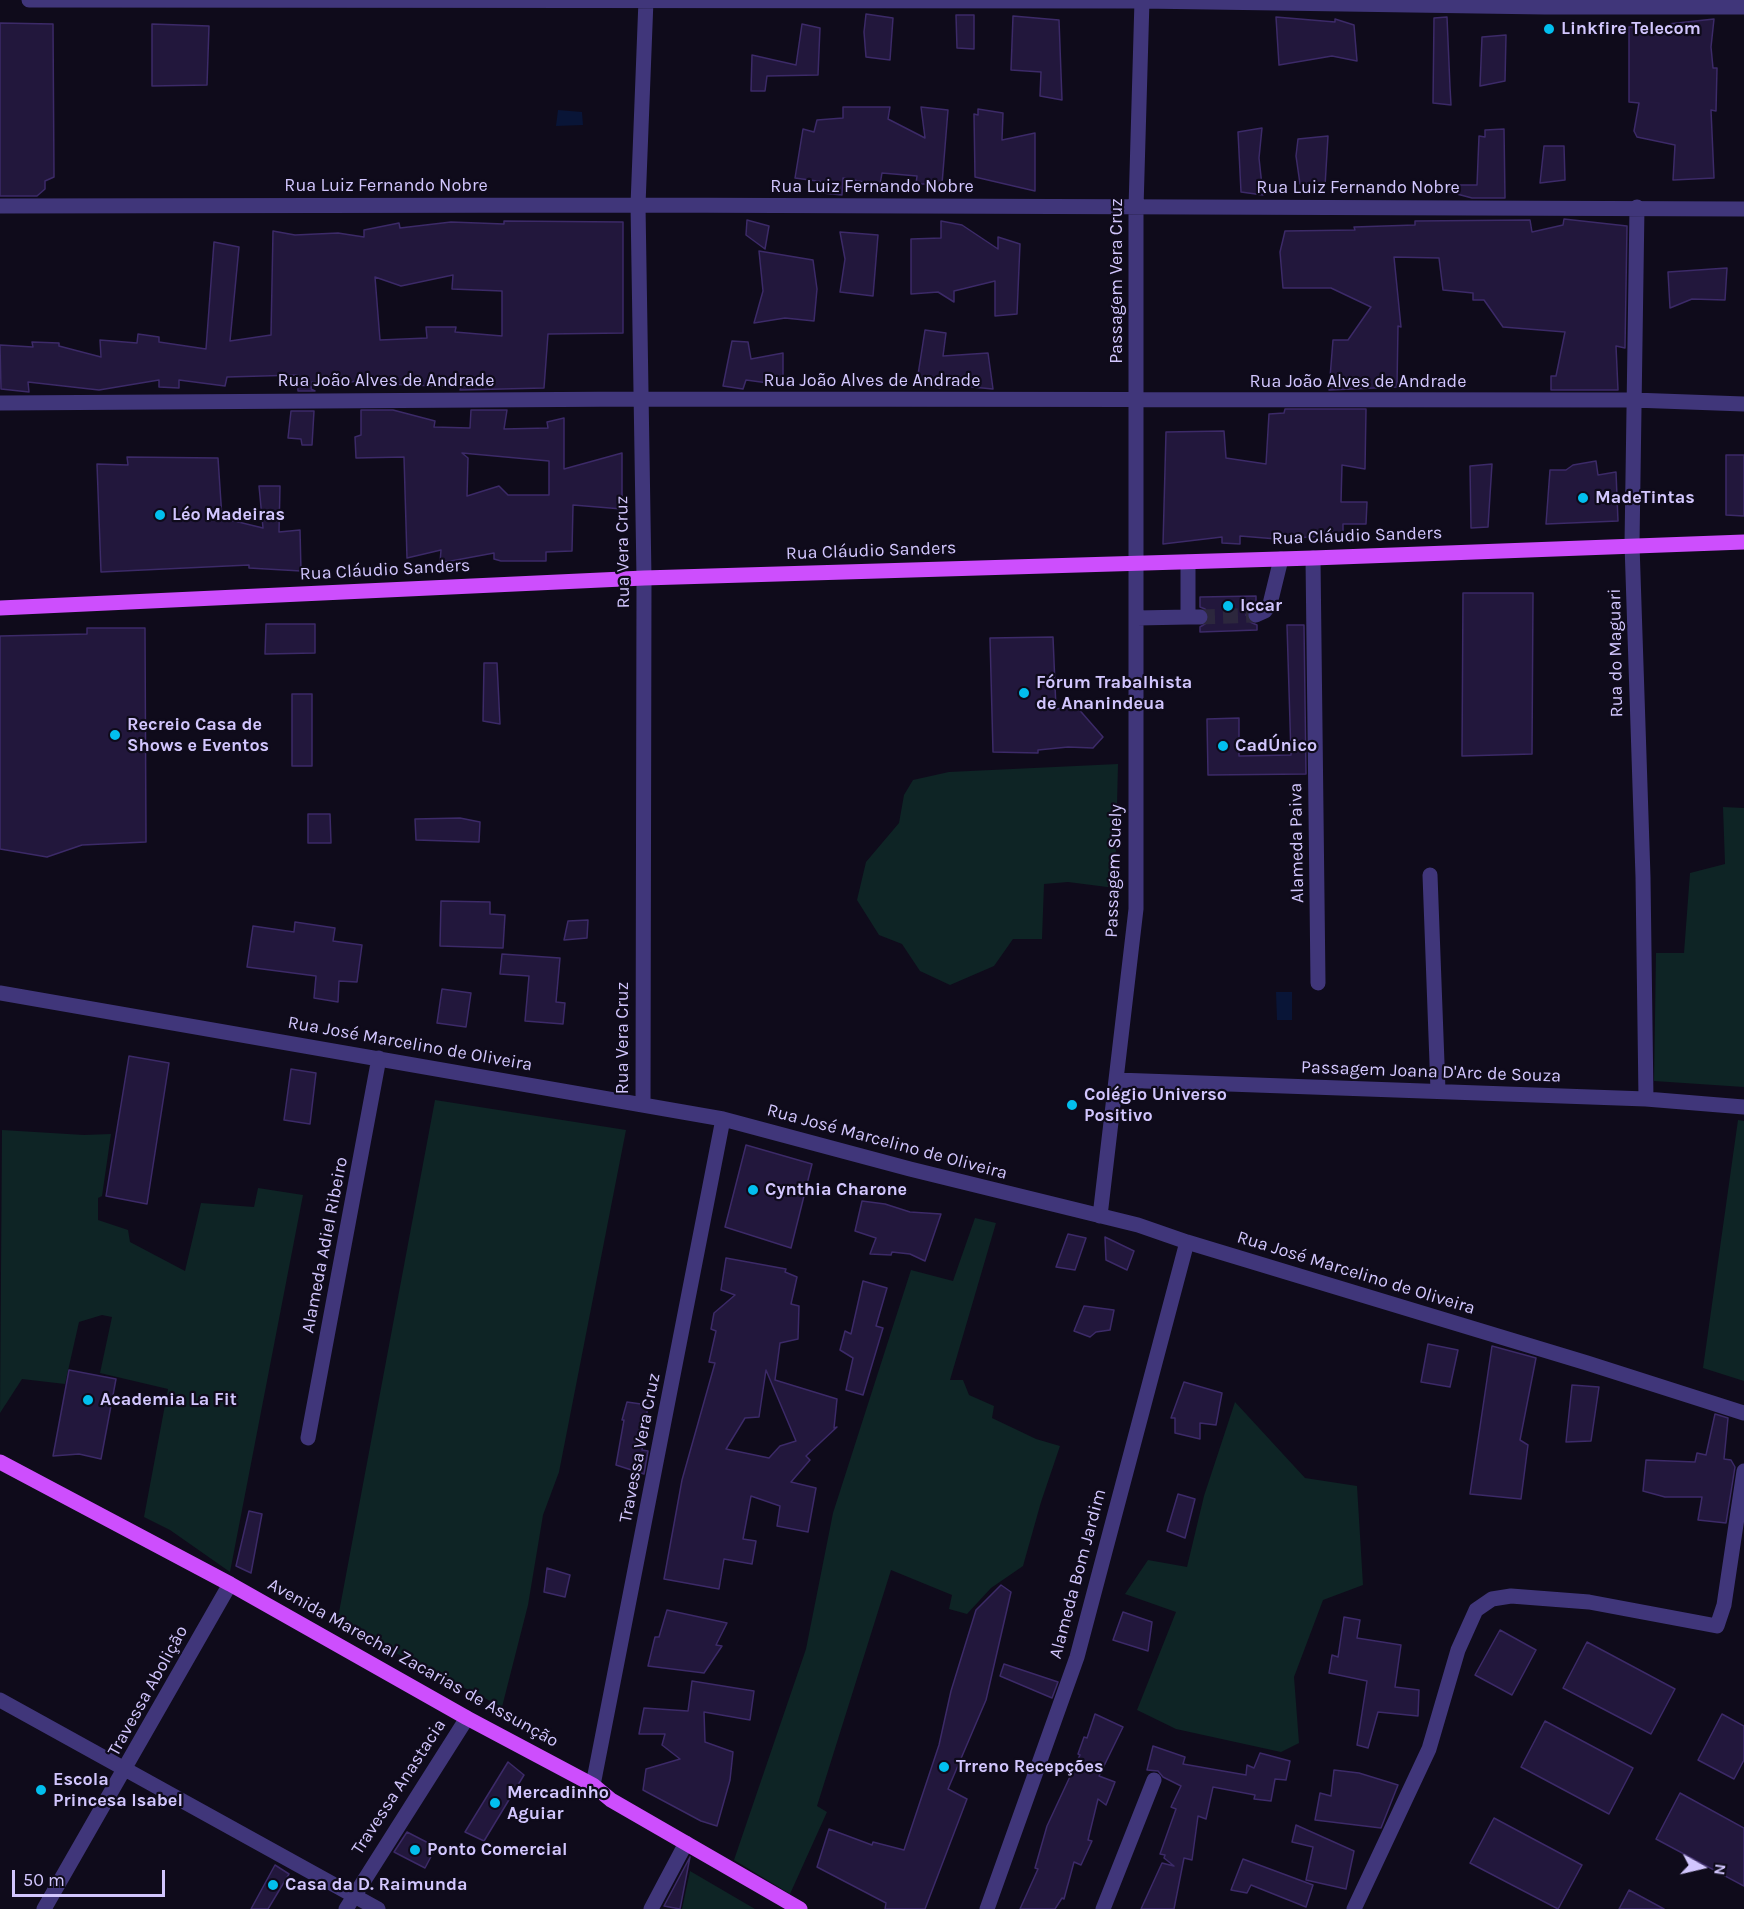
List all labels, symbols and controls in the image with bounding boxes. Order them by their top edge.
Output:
place label: Linkfire Telecom [1561,18,1701,40]
marker: Linkfire Telecom [1542,22,1556,36]
street label: Rua Luiz Fernando Nobre [284,175,488,197]
street label: Rua Luiz Fernando Nobre [770,176,974,198]
street label: Rua Luiz Fernando Nobre [1256,177,1460,199]
street label: Passagem Vera Cruz [1106,198,1128,364]
street label: Rua João Alves de Andrade [277,370,495,392]
street label: Rua João Alves de Andrade [763,370,981,392]
street label: Rua João Alves de Andrade [1249,371,1467,393]
place label: MadeTintas [1595,487,1695,509]
marker: MadeTintas [1576,491,1590,505]
street label: Rua Vera Cruz [611,496,635,608]
place label: Léo Madeiras [172,504,285,526]
marker: Léo Madeiras [153,508,167,522]
street label: Rua Cláudio Sanders [1271,522,1443,550]
street label: Rua Cláudio Sanders [785,537,957,565]
street label: Rua Cláudio Sanders [299,555,471,585]
street label: Rua do Maguari [1604,588,1628,718]
place label: Iccar [1240,595,1282,617]
marker: Iccar [1221,599,1235,613]
place label: Fórum Trabalhista de Ananindeua [1036,672,1192,714]
marker: Fórum Trabalhista de Ananindeua [1017,686,1031,700]
place label: Recreio Casa de Shows e Eventos [127,714,269,756]
marker: Recreio Casa de Shows e Eventos [108,728,122,742]
place label: CadÚnico [1235,735,1317,757]
marker: CadÚnico [1216,739,1230,753]
street label: Alameda Paiva [1285,783,1309,903]
street label: Passagem Suely [1101,804,1127,938]
street label: Rua Vera Cruz [612,982,634,1094]
street label: Rua José Marcelino de Oliveira [286,1012,534,1076]
street label: Passagem Joana D'Arc de Souza [1301,1057,1561,1087]
place label: Colégio Universo Positivo [1084,1084,1227,1126]
marker: Colégio Universo Positivo [1065,1098,1079,1112]
street label: Rua José Marcelino de Oliveira [764,1099,1010,1185]
street label: Alameda Adiel Ribeiro [297,1155,353,1335]
place label: Cynthia Charone [765,1179,907,1201]
marker: Cynthia Charone [746,1183,760,1197]
street label: Rua José Marcelino de Oliveira [1234,1226,1478,1320]
street label: Travessa Vera Cruz [615,1371,665,1525]
place label: Academia La Fit [100,1389,237,1411]
marker: Academia La Fit [81,1393,95,1407]
street label: Alameda Bom Jardim [1045,1487,1111,1661]
street label: Avenida Marechal Zacarias de Assunção [264,1574,562,1752]
street label: Travessa Abolição [103,1622,193,1760]
street label: Travessa Anastacia [347,1715,451,1859]
place label: Trreno Recepções [956,1756,1104,1778]
marker: Trreno Recepções [937,1760,951,1774]
place label: Escola Princesa Isabel [53,1769,183,1812]
place label: Mercadinho Aguiar [507,1782,609,1824]
marker: Escola Princesa Isabel [34,1783,48,1797]
marker: Mercadinho Aguiar [488,1796,502,1810]
north arrow [1672,1837,1732,1897]
place label: Ponto Comercial [427,1839,567,1861]
marker: Ponto Comercial [408,1843,422,1857]
scale bar [15,1858,168,1896]
text: N [1710,1863,1731,1877]
text: 50 m [23,1869,65,1891]
place label: Casa da D. Raimunda [285,1874,468,1896]
marker: Casa da D. Raimunda [266,1878,280,1892]

